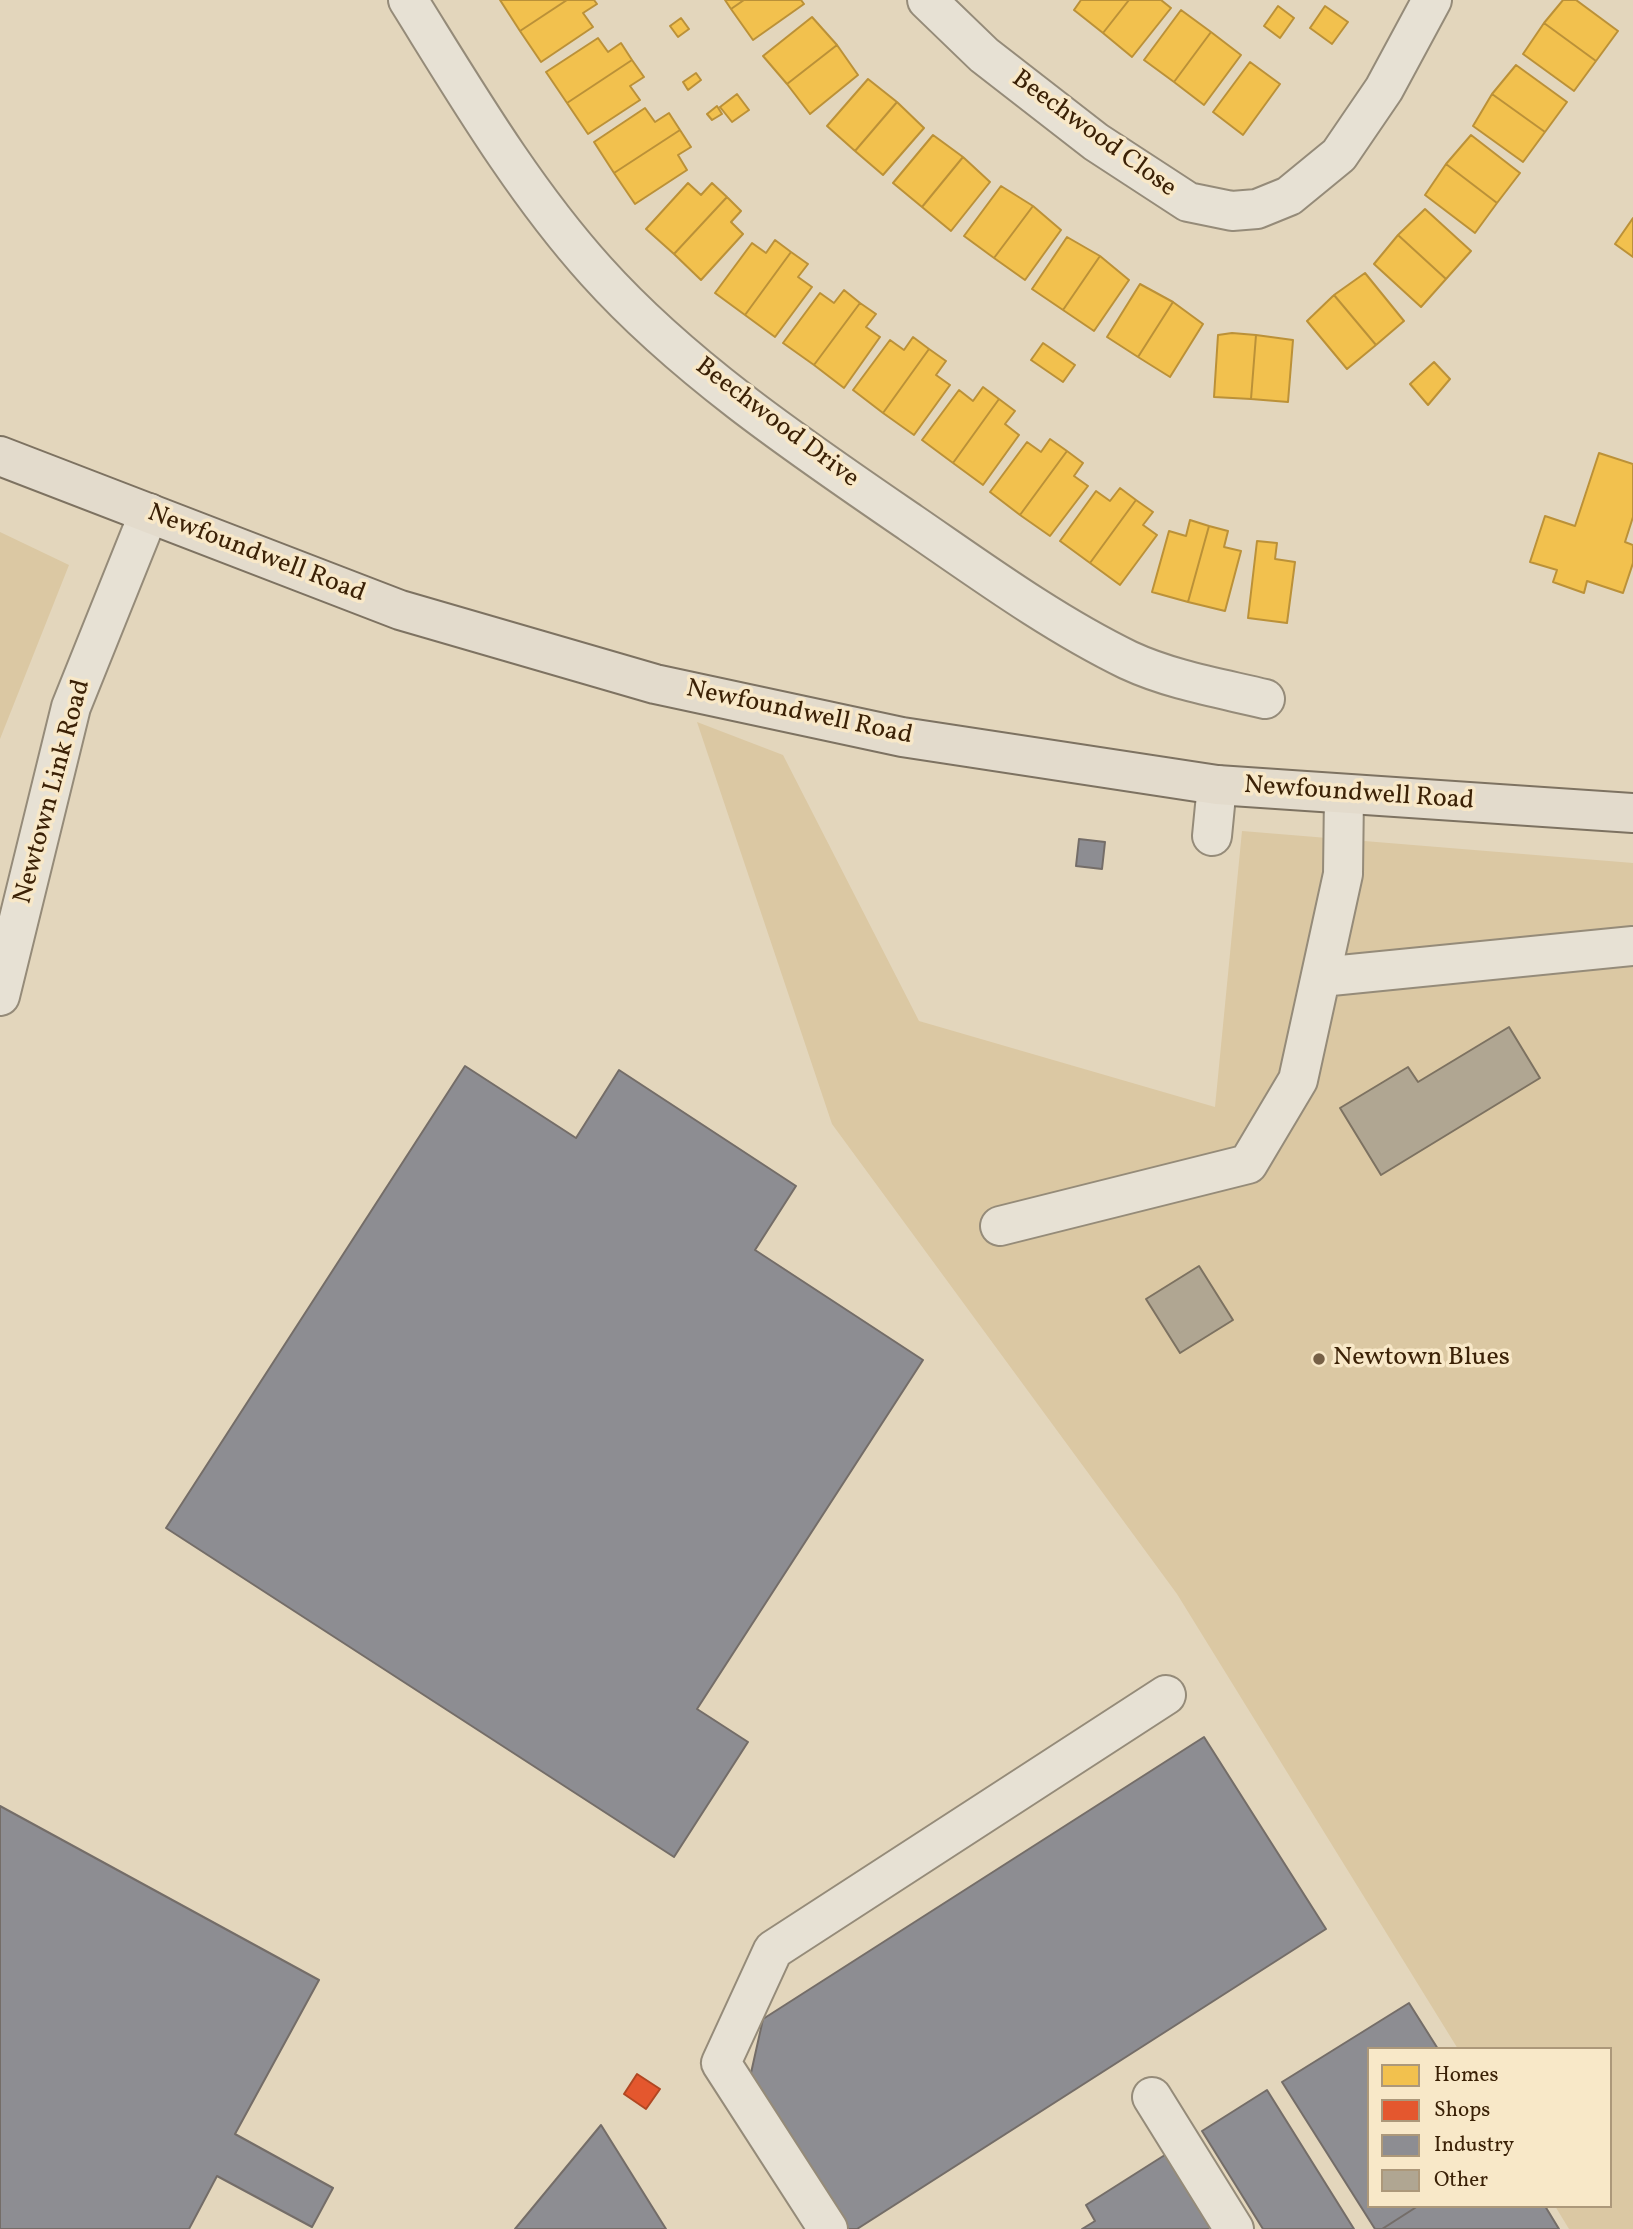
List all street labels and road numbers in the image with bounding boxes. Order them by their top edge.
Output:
street label: Beechwood Close [1005,65,1181,205]
street label: Beechwood Drive [688,352,864,496]
street label: Newfoundwell Road [143,499,369,611]
street label: Newfoundwell Road [683,675,915,753]
street label: Newtown Link Road [9,677,99,907]
street label: Newfoundwell Road [1243,771,1475,819]

